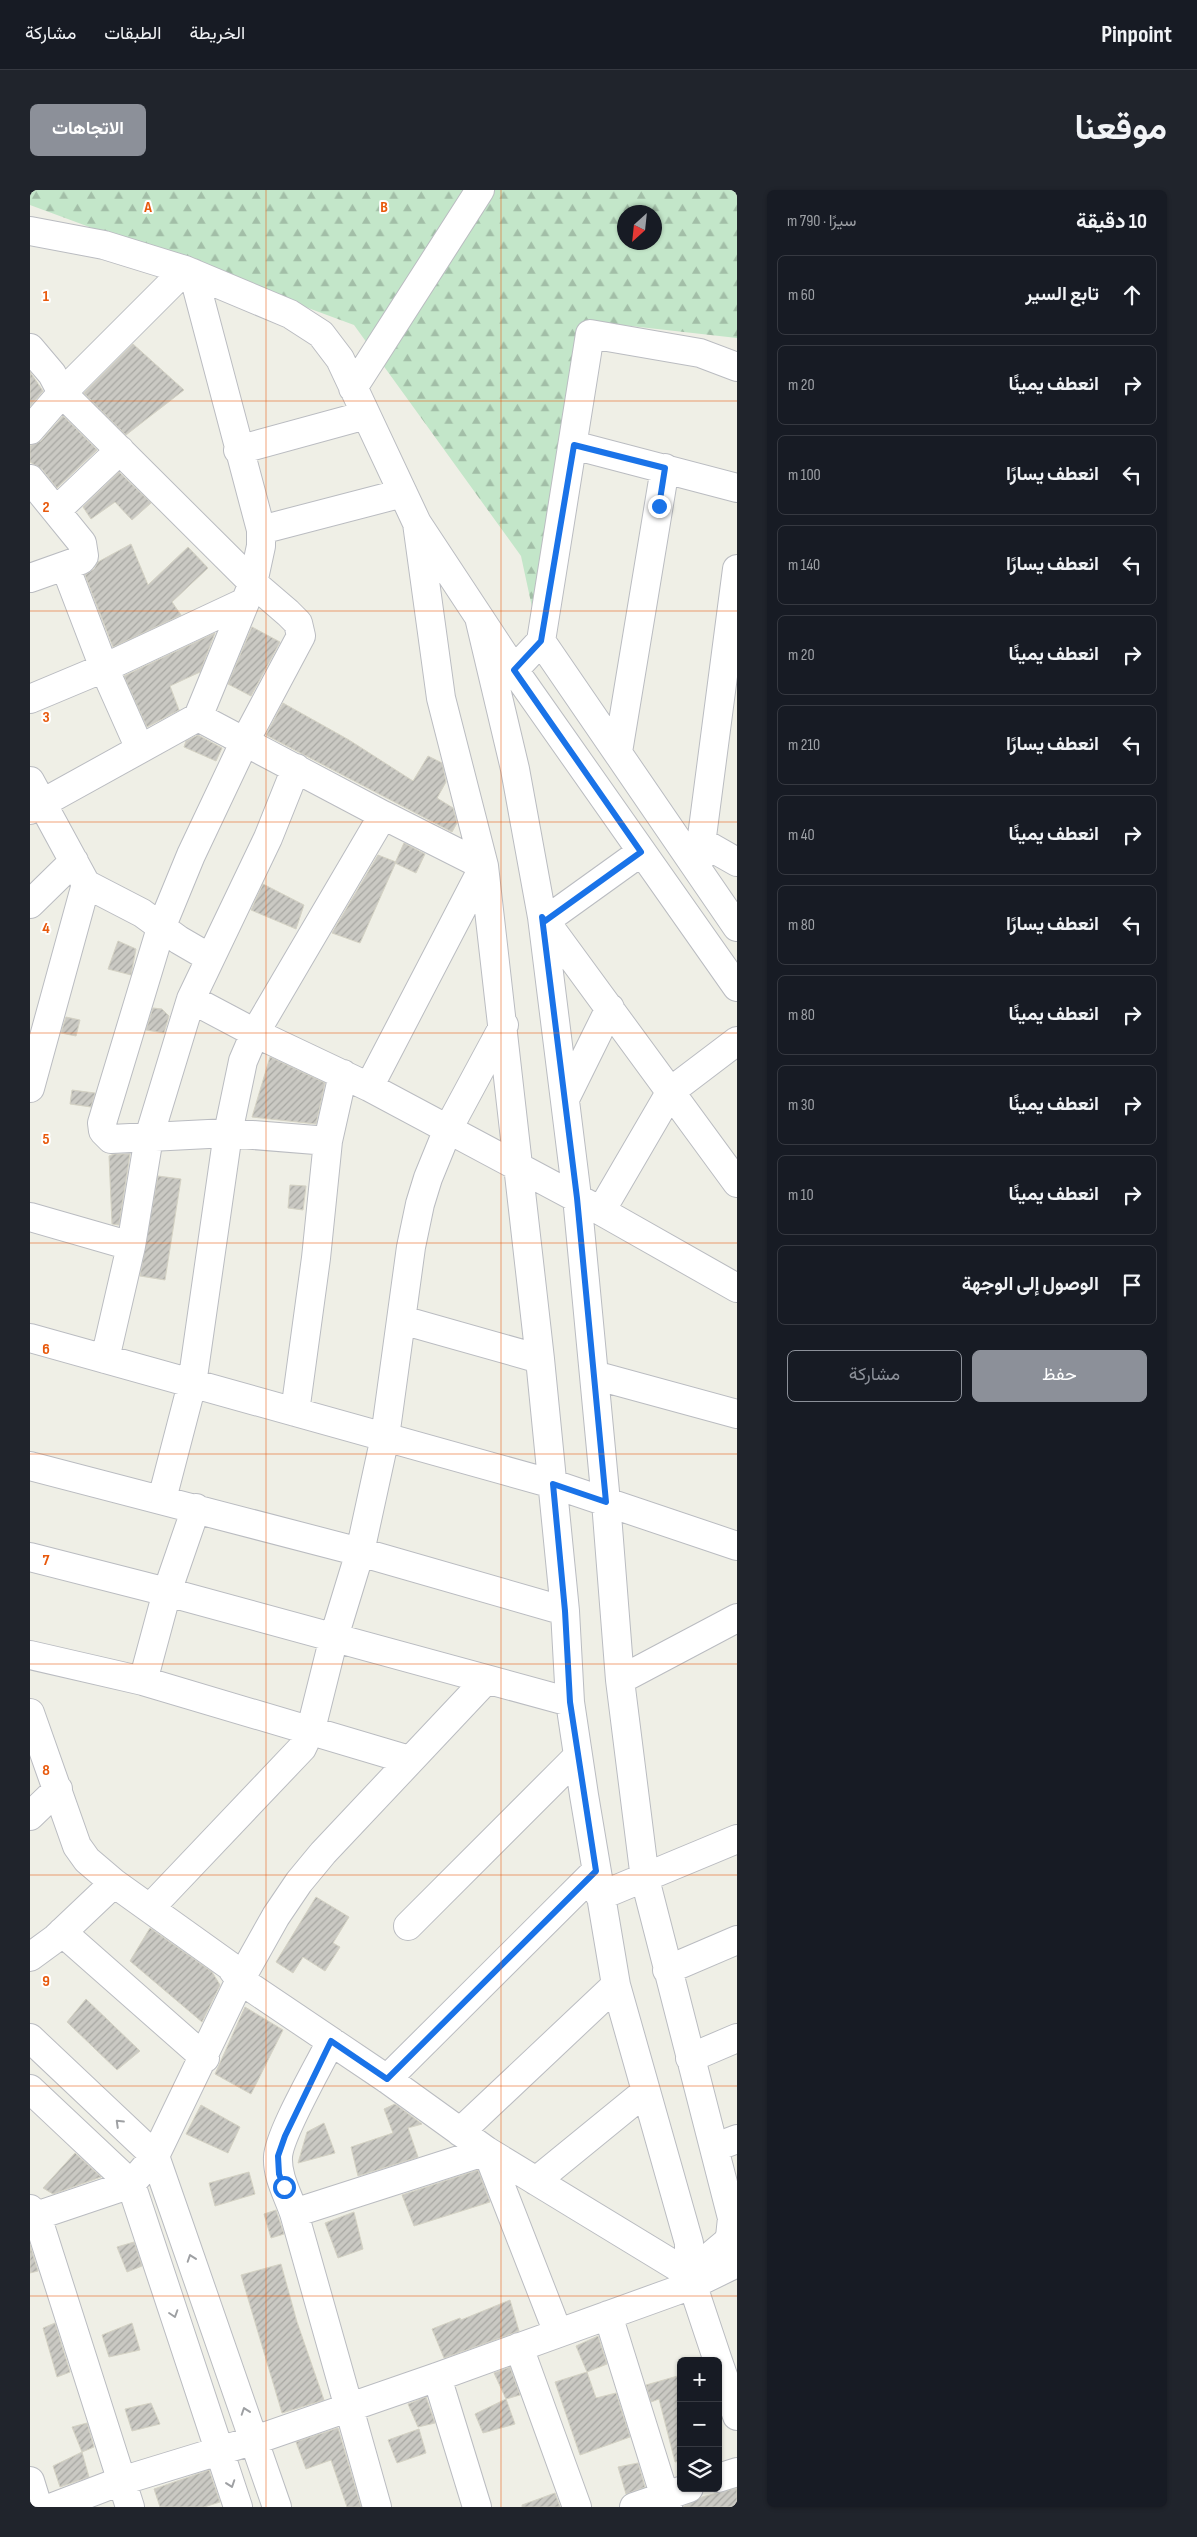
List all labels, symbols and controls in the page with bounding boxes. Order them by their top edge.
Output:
text: Pinpoint [1101,20,1172,49]
text: مشاركة [25,23,76,44]
text: الطبقات [104,23,161,44]
text: الخريطة [189,23,245,44]
button: الاتجاهات [30,104,146,156]
text: موقعنا [1074,107,1167,150]
text: A [143,198,152,217]
text: B [380,198,388,217]
north arrow [617,205,662,250]
text: 10 دقيقة [1076,209,1147,234]
text: سيرًا · 790 m [787,212,857,231]
icon: ahead [1118,281,1146,309]
text: تابع السير [1025,283,1099,306]
text: 60 m [788,286,815,305]
text: 1 [43,287,50,306]
icon: right [1118,371,1146,399]
text: انعطف يمينًا [1008,373,1099,396]
text: 20 m [788,376,815,395]
icon: left [1118,461,1146,489]
text: انعطف يسارًا [1006,463,1099,486]
text: 100 m [788,466,821,485]
route end [648,495,671,518]
text: 2 [42,498,50,517]
icon: left [1118,551,1146,579]
text: انعطف يسارًا [1006,553,1099,576]
text: 140 m [788,556,820,575]
icon: right [1118,641,1146,669]
text: انعطف يمينًا [1008,643,1099,666]
text: 20 m [788,646,815,665]
text: 3 [42,708,50,727]
icon: left [1118,731,1146,759]
text: انعطف يسارًا [1006,733,1099,756]
text: 210 m [788,736,820,755]
icon: right [1118,821,1146,849]
text: انعطف يمينًا [1008,823,1099,846]
text: 40 m [788,826,815,845]
icon: left [1118,911,1146,939]
text: انعطف يسارًا [1006,913,1099,936]
text: 80 m [788,916,815,935]
text: 4 [42,919,50,938]
icon: right [1118,1001,1146,1029]
text: انعطف يمينًا [1008,1003,1099,1026]
text: 80 m [788,1006,815,1025]
icon: right [1118,1091,1146,1119]
text: انعطف يمينًا [1008,1093,1099,1116]
text: 30 m [788,1096,815,1115]
text: 5 [42,1130,50,1149]
icon: right [1118,1181,1146,1209]
text: انعطف يمينًا [1008,1183,1099,1206]
text: 10 m [788,1186,814,1205]
icon: arrive [1118,1271,1146,1299]
text: الوصول إلى الوجهة [962,1273,1099,1296]
text: 6 [42,1340,50,1359]
button: مشاركة [787,1350,962,1402]
button: حفظ [972,1350,1147,1402]
text: 7 [43,1551,50,1570]
text: 8 [42,1761,50,1780]
text: 9 [42,1972,50,1991]
one-way arrow [116,2120,125,2129]
route start [273,2176,296,2199]
one-way arrow [186,2254,196,2263]
one-way arrow [168,2309,178,2317]
map controls [677,2357,722,2492]
button: + [677,2357,722,2402]
button: − [677,2402,722,2447]
one-way arrow [241,2407,251,2416]
button: layers [677,2447,722,2492]
one-way arrow [225,2480,235,2488]

